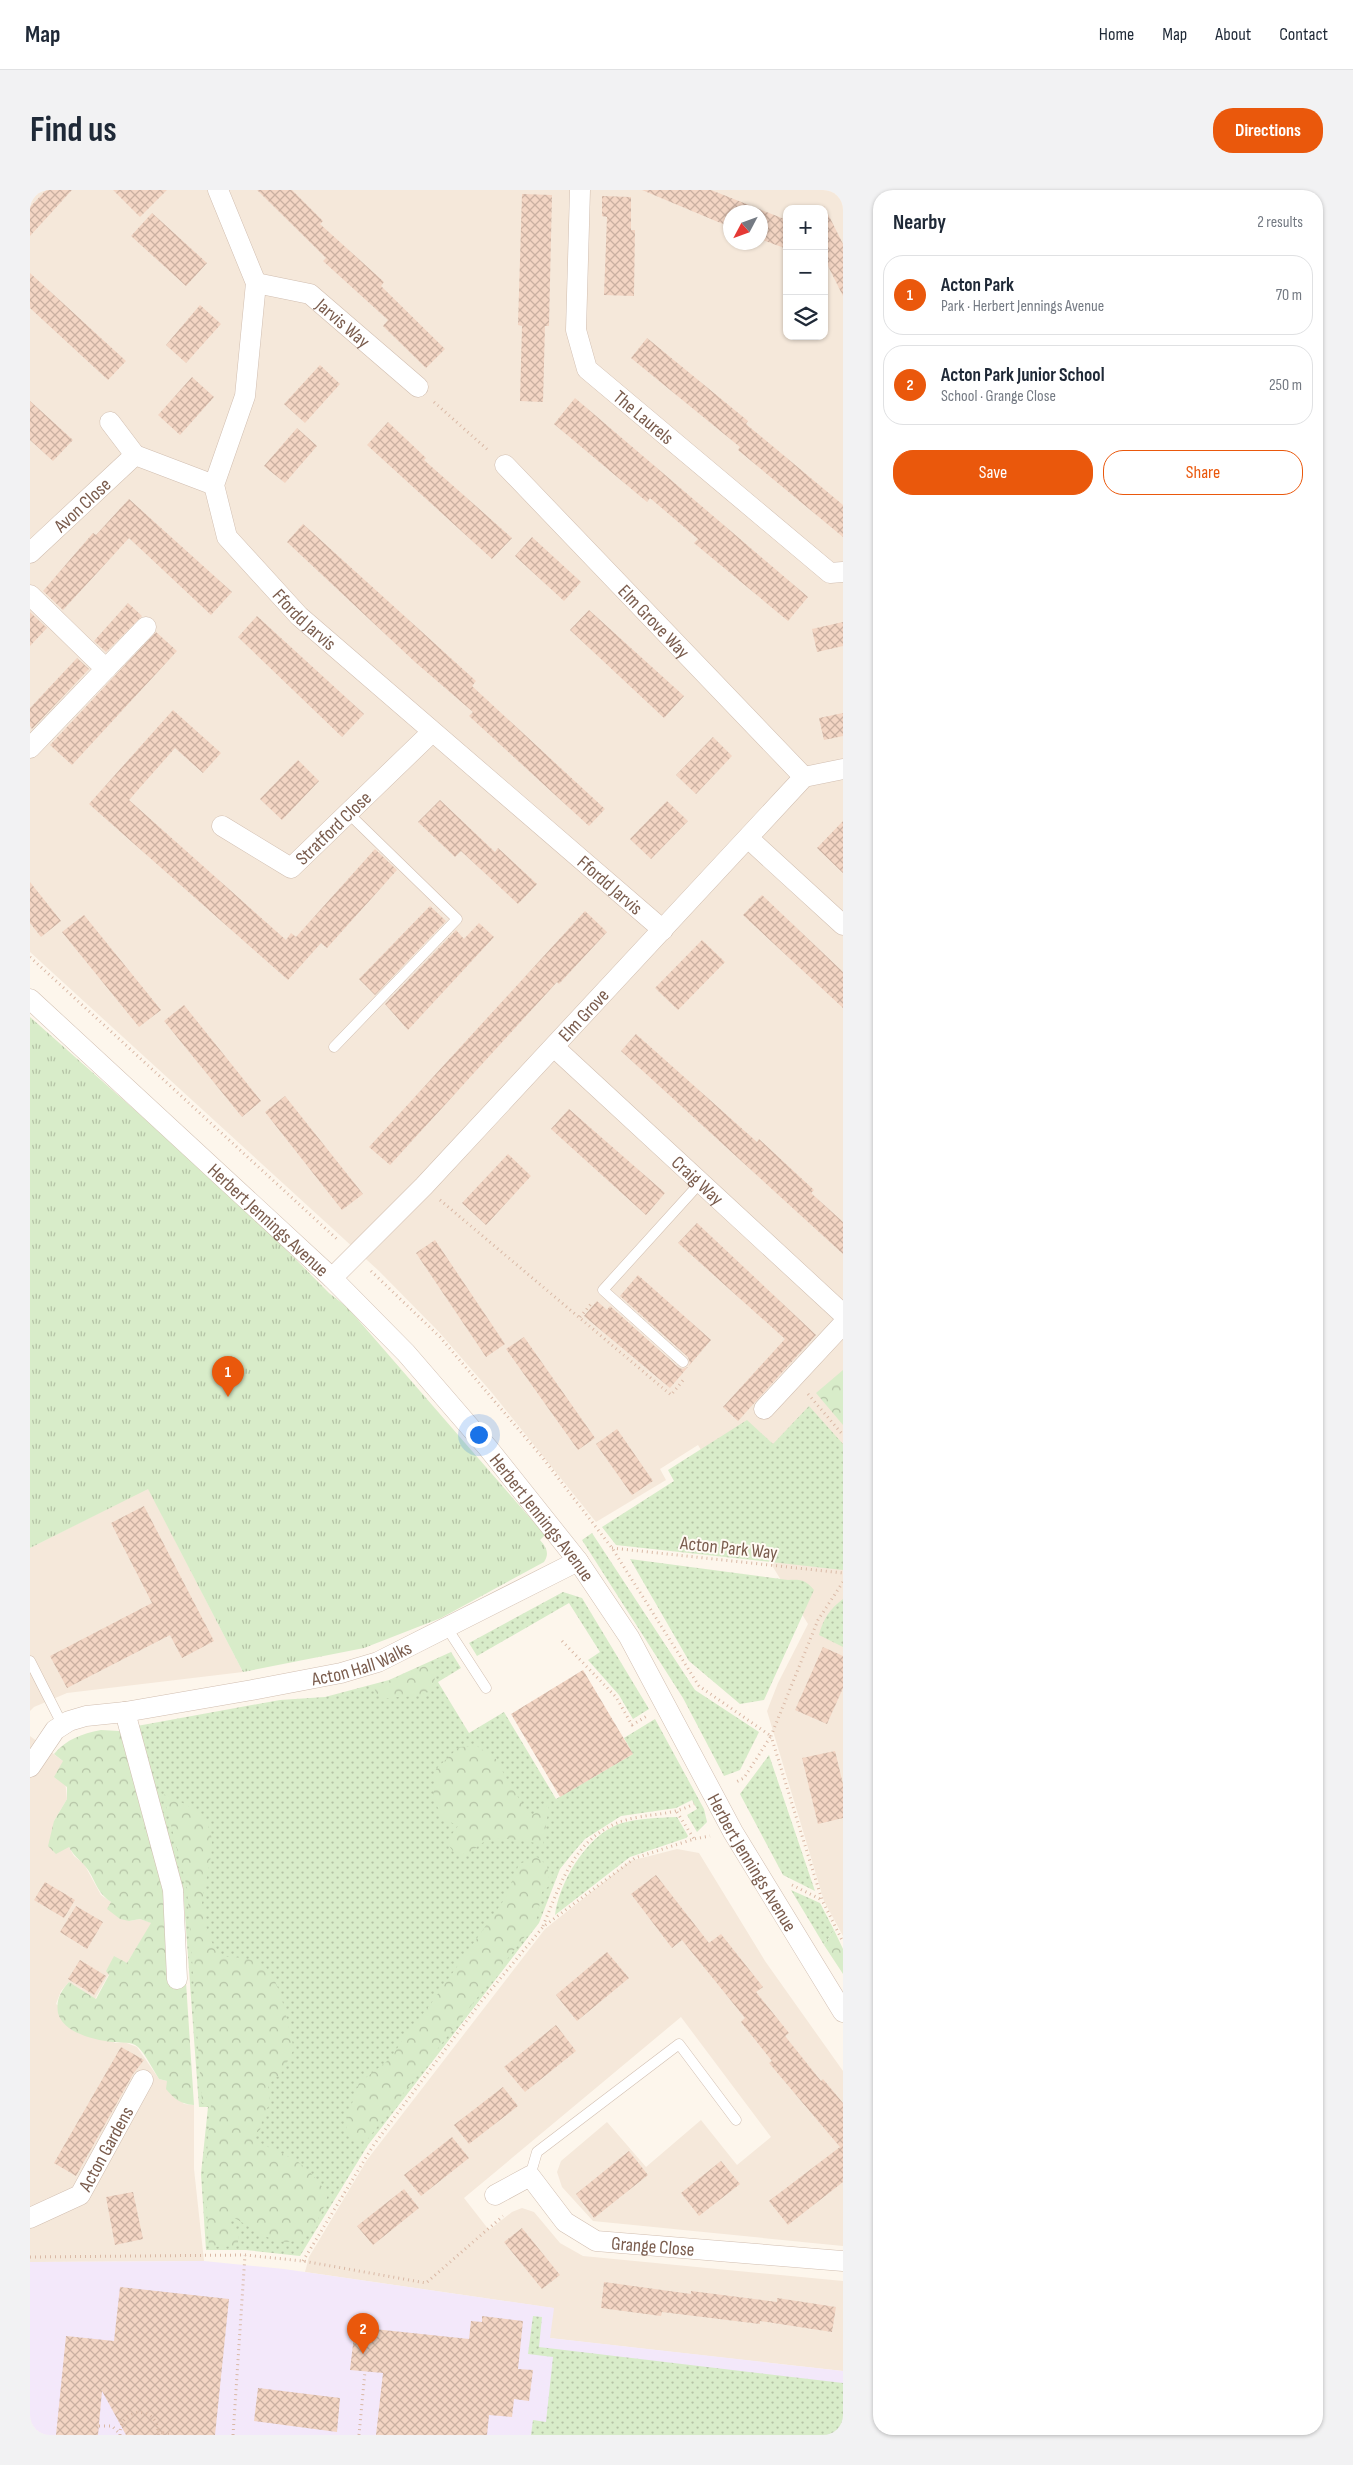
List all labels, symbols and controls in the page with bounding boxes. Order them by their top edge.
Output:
text: Map [25,20,60,49]
text: Home [1099,24,1134,45]
text: Map [1162,24,1187,45]
text: About [1215,24,1251,45]
text: Contact [1279,24,1328,45]
button: Directions [1213,108,1323,153]
text: Find us [30,109,117,152]
north arrow [723,205,768,250]
map controls [783,205,828,340]
button: + [783,205,828,250]
text: Nearby [893,210,946,235]
text: 2 results [1257,213,1303,232]
button: − [783,250,828,295]
text: Acton Park [941,274,1014,297]
text: 1 [907,286,913,305]
text: 70 m [1276,286,1302,305]
street label: Jarvis Way [310,294,375,354]
button: layers [783,295,828,340]
text: Park · Herbert Jennings Avenue [941,297,1104,316]
text: Acton Park Junior School [941,364,1105,387]
text: 2 [906,376,914,395]
text: 250 m [1269,376,1302,395]
street label: The Laurels [608,386,678,450]
text: School · Grange Close [941,387,1056,406]
button: Save [893,450,1093,495]
button: Share [1103,450,1303,495]
street label: Avon Close [49,474,116,538]
street label: Elm Grove Way [613,580,694,664]
street label: Ffordd Jarvis [267,585,340,656]
street label: Stratford Close [291,787,377,870]
street label: Ffordd Jarvis [572,851,647,920]
street label: Elm Grove [554,984,614,1047]
street label: Craig Way [666,1152,728,1211]
street label: Herbert Jennings Avenue [203,1159,333,1282]
pin: 1 [212,1356,244,1397]
your location [466,1422,492,1448]
street label: Herbert Jennings Avenue [484,1449,598,1586]
street label: Acton Park Way [678,1532,779,1565]
street label: Acton Hall Walks [309,1637,416,1692]
street label: Herbert Jennings Avenue [702,1790,801,1936]
street label: Acton Gardens [74,2103,139,2196]
street label: Grange Close [610,2232,695,2262]
pin: 2 [347,2313,379,2354]

